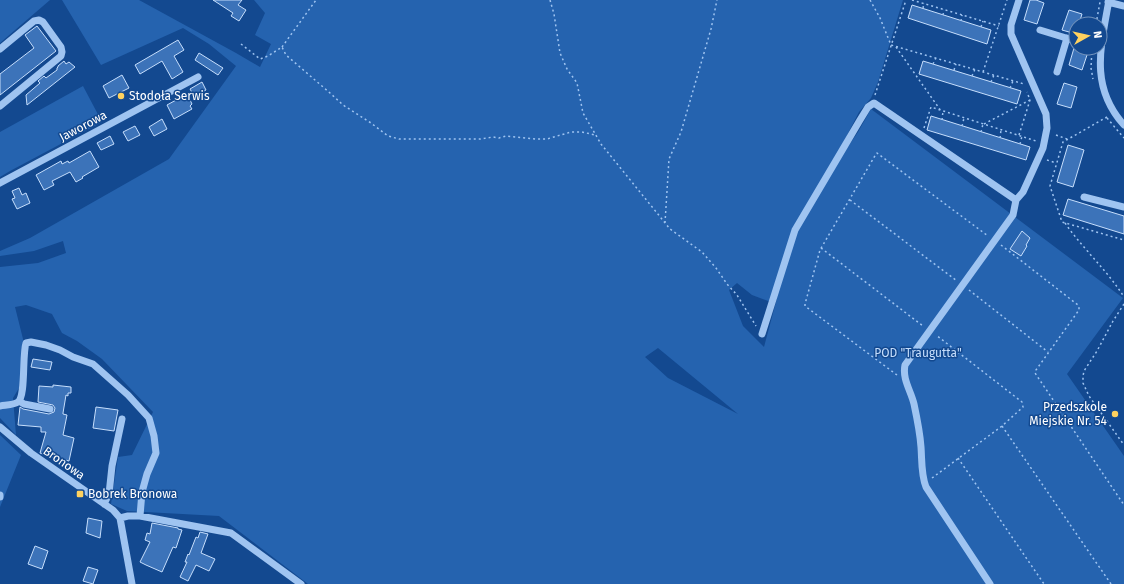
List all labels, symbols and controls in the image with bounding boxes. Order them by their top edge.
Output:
north arrow [1068,16,1108,56]
text: N [1090,30,1104,39]
place label: Stodoła Serwis [129,89,210,103]
marker: Stodoła Serwis [116,91,126,101]
street label: Jaworowa [57,108,109,144]
park label: POD "Traugutta" [874,346,962,360]
place label: Przedszkole Miejskie Nr. 54 [1029,400,1108,428]
marker: Przedszkole Miejskie Nr. 54 [1110,409,1120,419]
street label: Bronowa [40,444,88,482]
place label: Bobrek Bronowa [88,487,177,501]
marker: Bobrek Bronowa [75,489,85,499]

